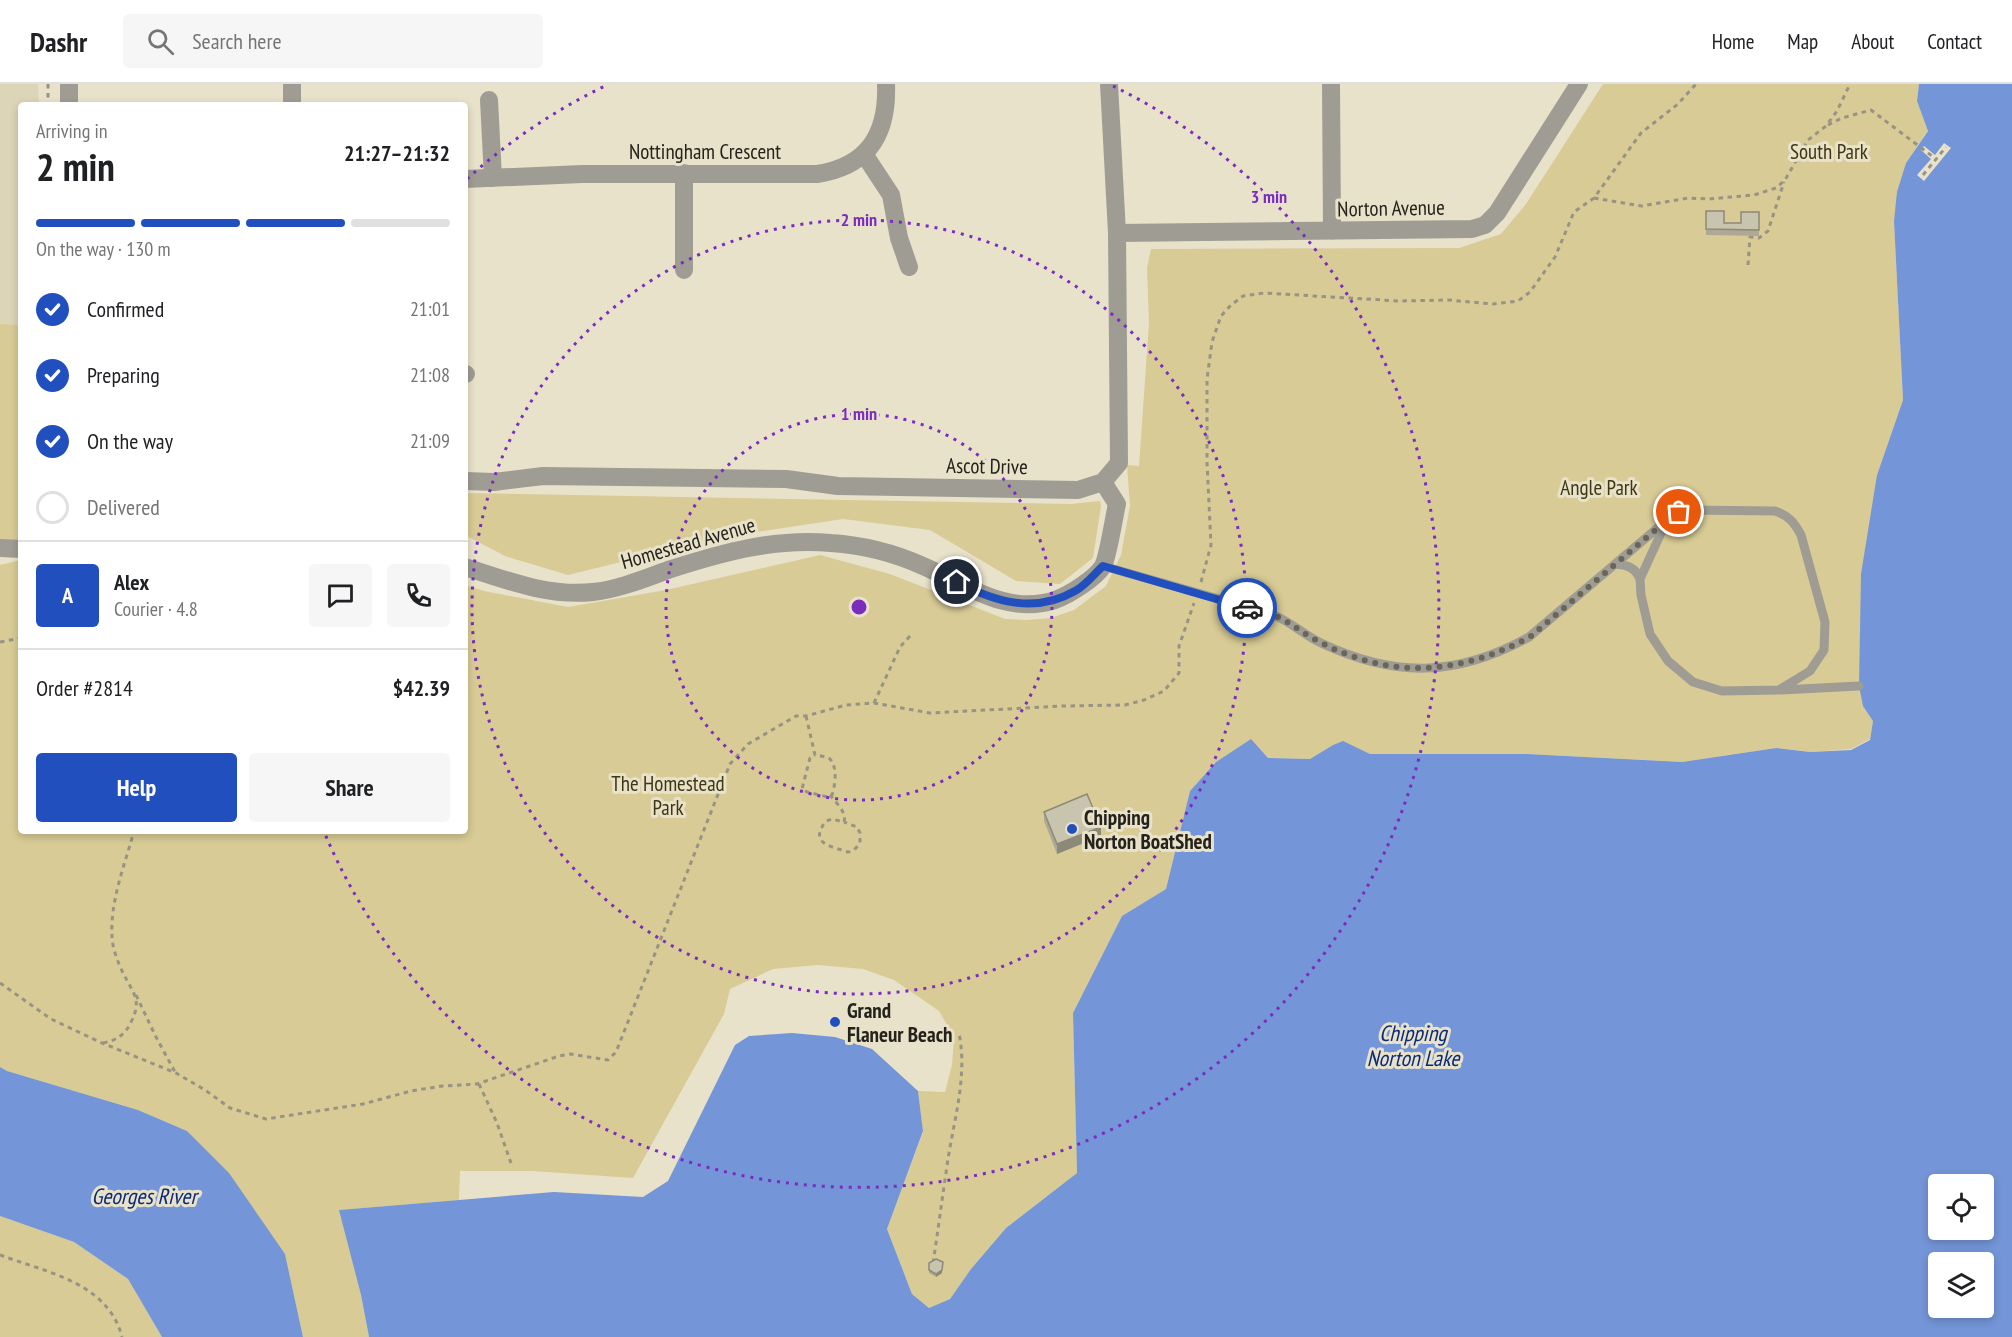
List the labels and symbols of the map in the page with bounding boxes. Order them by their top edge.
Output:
street label: Nottingham Crescent [629,138,781,165]
park label: South Park [1790,138,1868,165]
text: 3 min [1251,185,1287,208]
street label: Norton Avenue [1337,194,1445,222]
text: 2 min [841,208,877,231]
text: 1 min [841,402,877,425]
street label: Ascot Drive [946,452,1028,480]
park label: Angle Park [1560,474,1638,501]
pin [1653,486,1704,537]
street label: Homestead Avenue [618,511,758,575]
pin [931,556,982,607]
courier [1217,578,1277,638]
centre of rings [849,597,869,617]
park label: The Homestead Park [611,770,725,821]
place label: Chipping Norton BoatShed [1084,804,1212,855]
marker: Chipping Norton BoatShed [1065,822,1079,836]
place label: Grand Flaneur Beach [847,997,953,1048]
marker: Grand Flaneur Beach [828,1015,842,1029]
water label: Chipping Norton Lake [1367,1019,1461,1072]
water label: Georges River [92,1182,199,1210]

